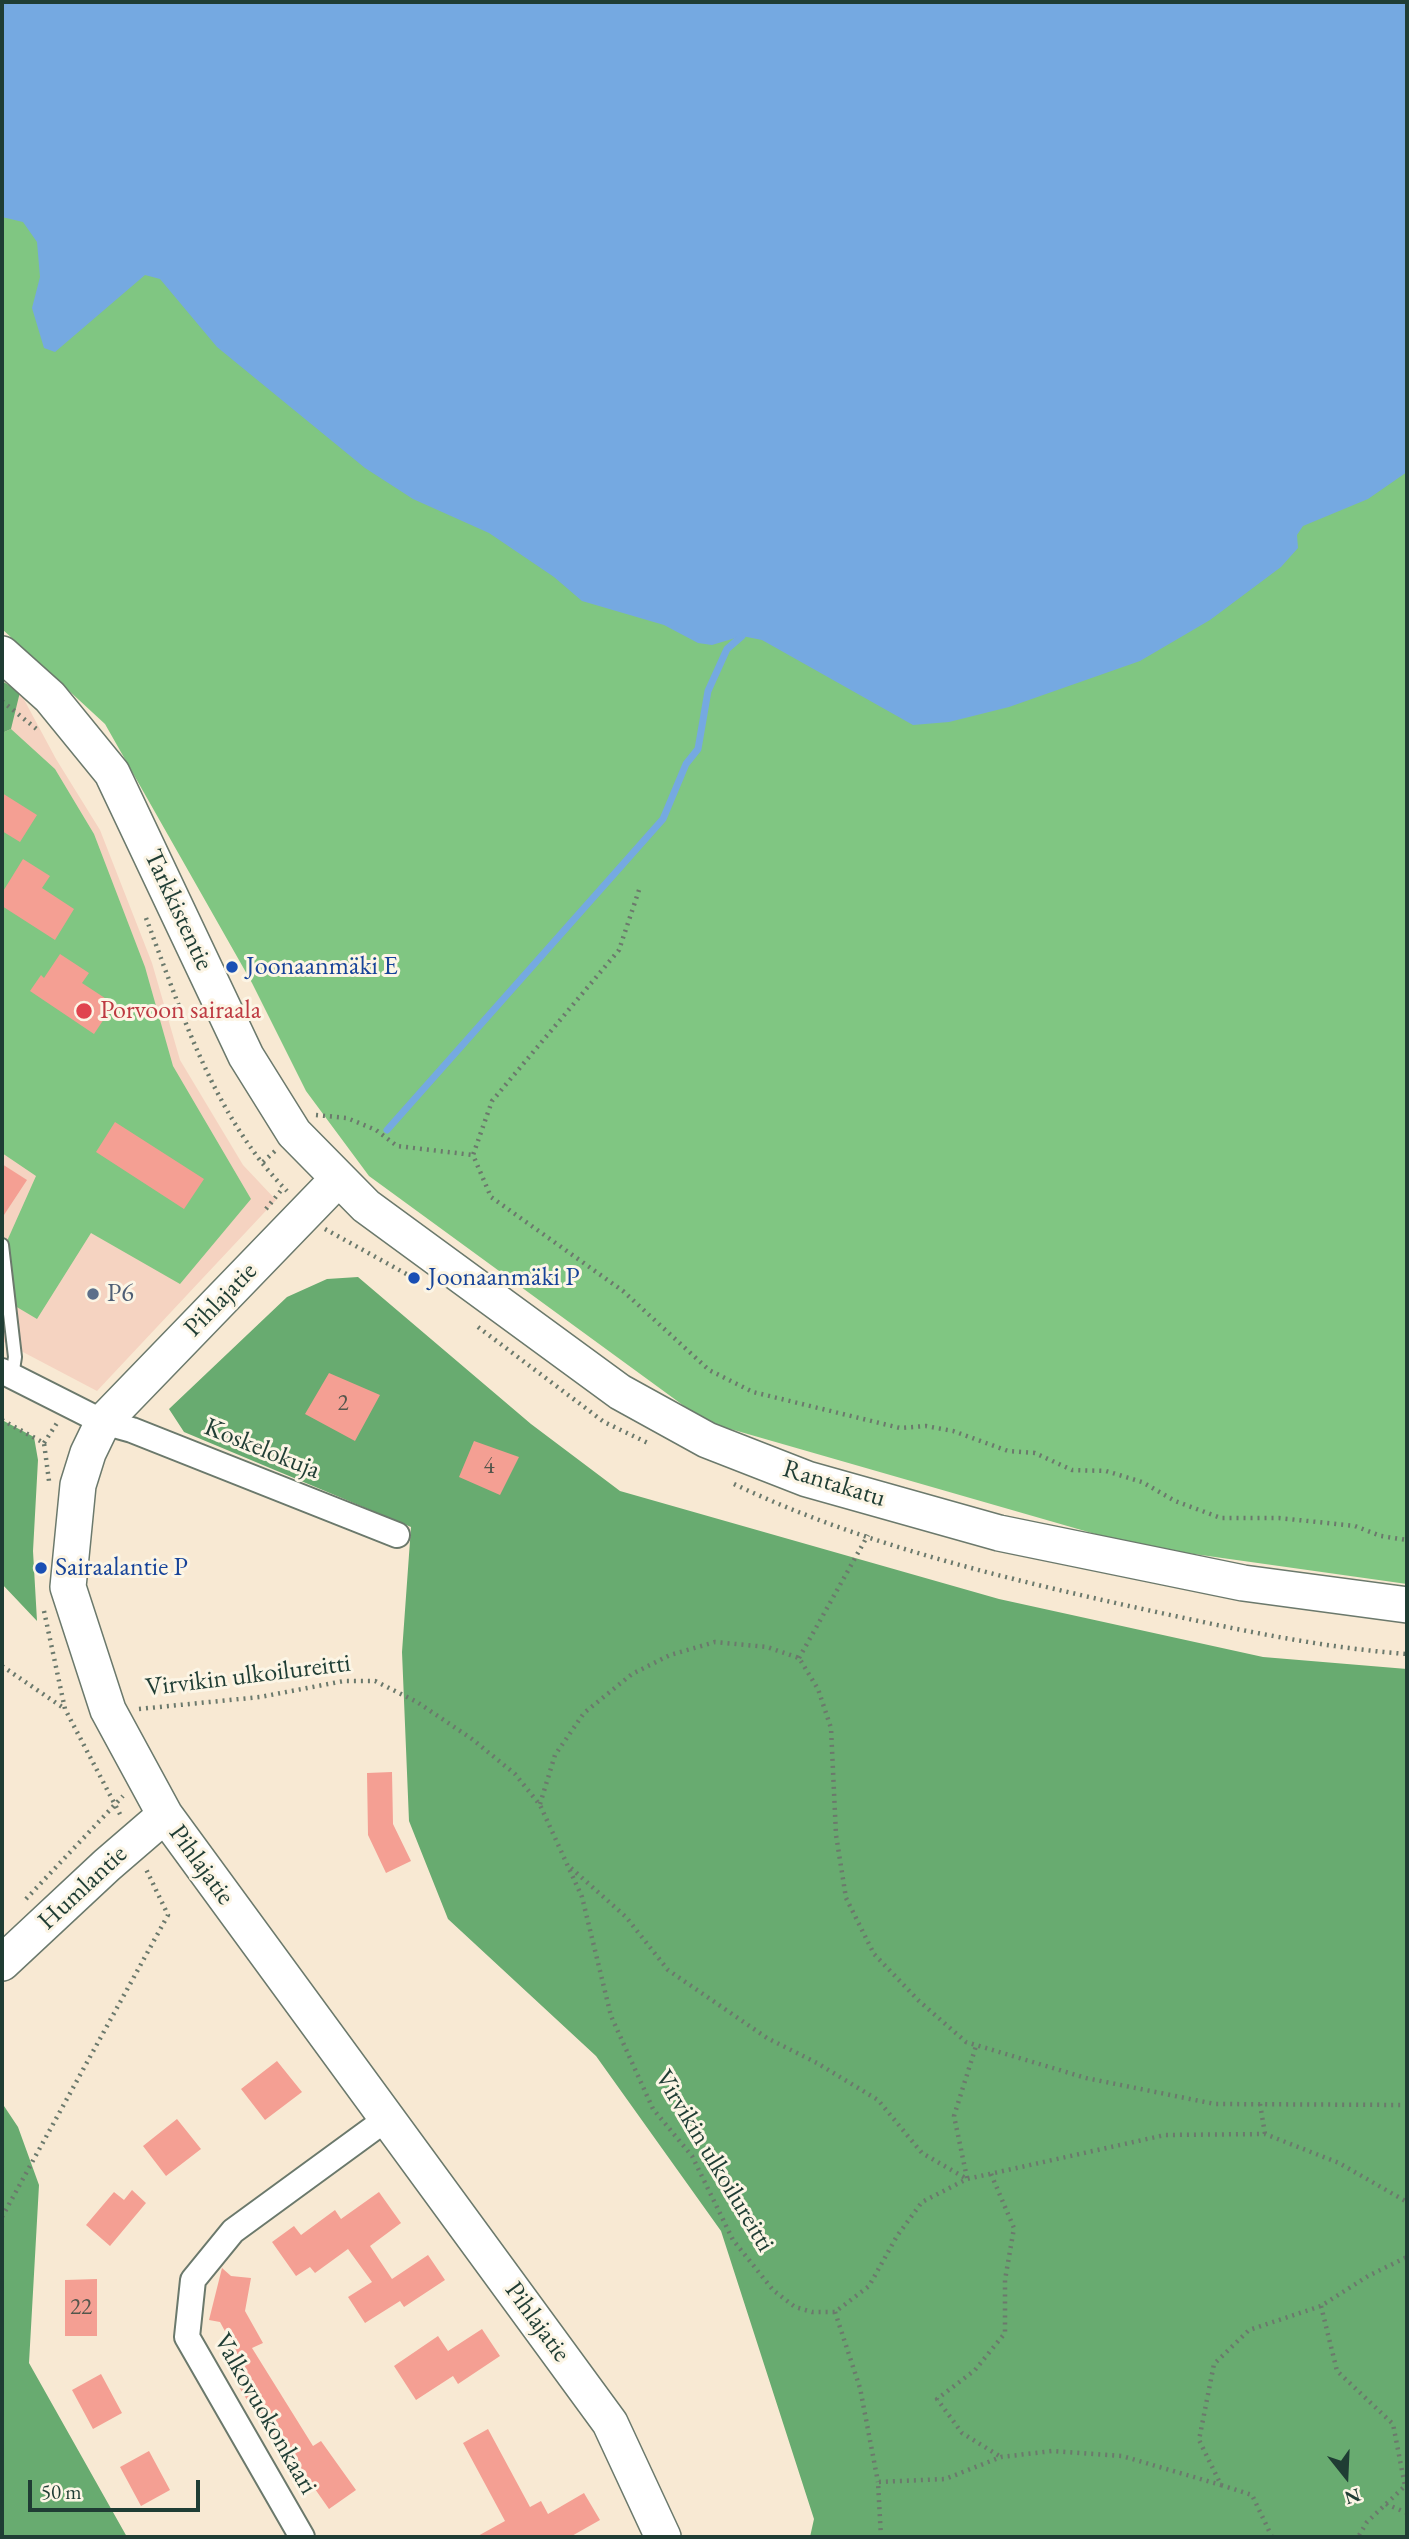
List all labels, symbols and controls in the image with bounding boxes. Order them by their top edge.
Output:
street label: Tarkkistentie [136,845,220,975]
place label: Joonaanmäki E [246,951,398,983]
marker: Joonaanmäki E [224,959,240,975]
place label: Porvoon sairaala [100,995,261,1027]
marker: Porvoon sairaala [74,1001,94,1021]
street label: Pihlajatie [178,1256,264,1344]
place label: Joonaanmäki P [428,1262,580,1294]
marker: Joonaanmäki P [406,1270,422,1286]
place label: P6 [107,1278,134,1310]
marker: P6 [85,1286,101,1302]
house number: 2 [337,1390,349,1418]
street label: Koskelokuja [200,1412,324,1486]
house number: 4 [483,1453,495,1481]
street label: Rantakatu [779,1454,889,1514]
place label: Sairaalantie P [55,1552,188,1584]
marker: Sairaalantie P [33,1560,49,1576]
street label: Virvikin ulkoilureitti [144,1648,352,1704]
street label: Pihlajatie [162,1819,240,1911]
street label: Humlantie [32,1839,134,1937]
street label: Virvikin ulkoilureitti [647,2064,781,2258]
street label: Pihlajatie [498,2276,576,2368]
house number: 22 [70,2294,92,2322]
street label: Valkovuokonkaari [206,2328,324,2500]
north arrow [1311,2441,1381,2511]
scale bar [32,2466,203,2510]
text: 50 m [41,2478,82,2505]
text: N [1341,2482,1364,2511]

